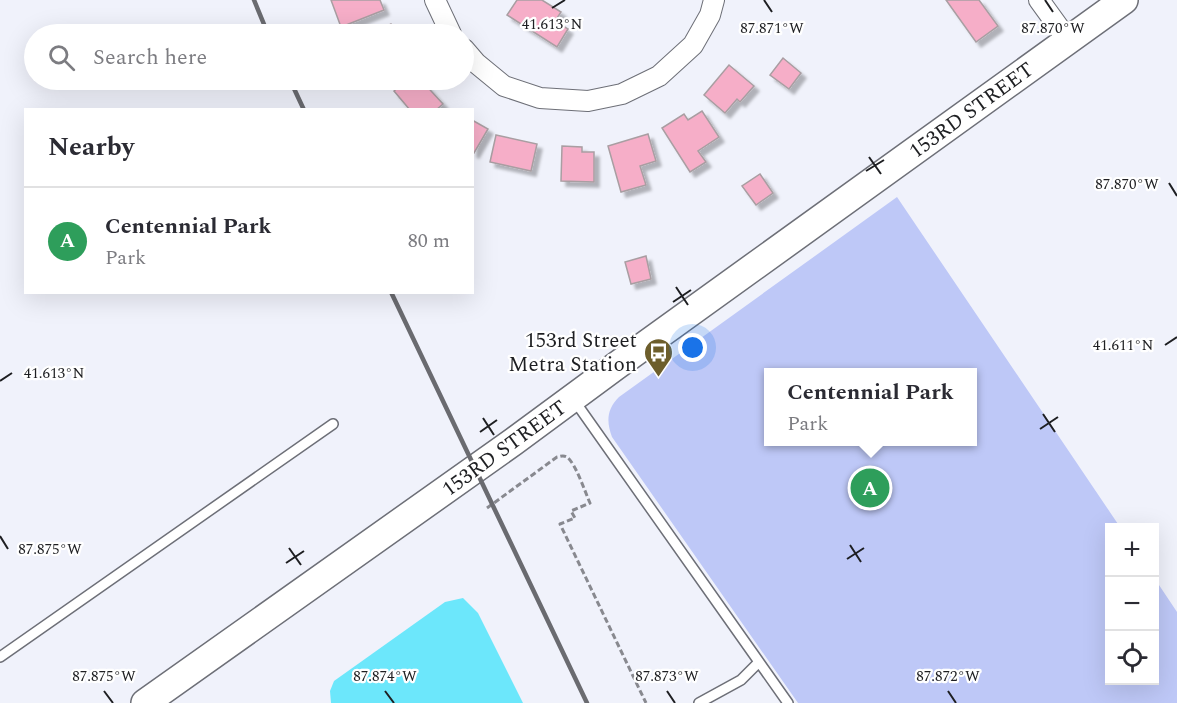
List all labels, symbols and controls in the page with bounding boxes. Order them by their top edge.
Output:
text: 41.613°N [522,13,582,36]
text: 87.871°W [740,17,804,40]
text: 87.870°W [1021,17,1085,40]
search box [24,24,474,90]
icon: search [45,41,78,74]
text: Search here [93,41,207,74]
street label: 153RD STREET [902,54,1041,167]
text: Nearby [48,127,134,167]
text: 87.870°W [1095,173,1159,196]
text: Centennial Park [105,210,272,243]
text: A [60,226,75,256]
text: 80 m [408,226,450,256]
text: Park [105,243,146,273]
place label: 153rd Street Metra Station [508,325,637,381]
your location [678,333,707,362]
text: 41.611°N [1093,334,1153,357]
bus stop icon: 153rd Street Metra Station [642,336,674,378]
text: 41.613°N [24,362,84,385]
popup [764,368,977,446]
text: Centennial Park [787,376,954,409]
street label: 153RD STREET [435,392,574,505]
text: Park [787,409,828,439]
pin: A [850,466,890,510]
map controls [1105,523,1159,685]
button: + [1105,523,1159,577]
text: 87.875°W [18,538,82,561]
button: − [1105,577,1159,631]
button: locate [1105,631,1159,685]
text: 87.875°W [72,665,136,688]
text: 87.874°W [353,665,417,688]
text: 87.873°W [635,665,699,688]
text: 87.872°W [916,665,980,688]

